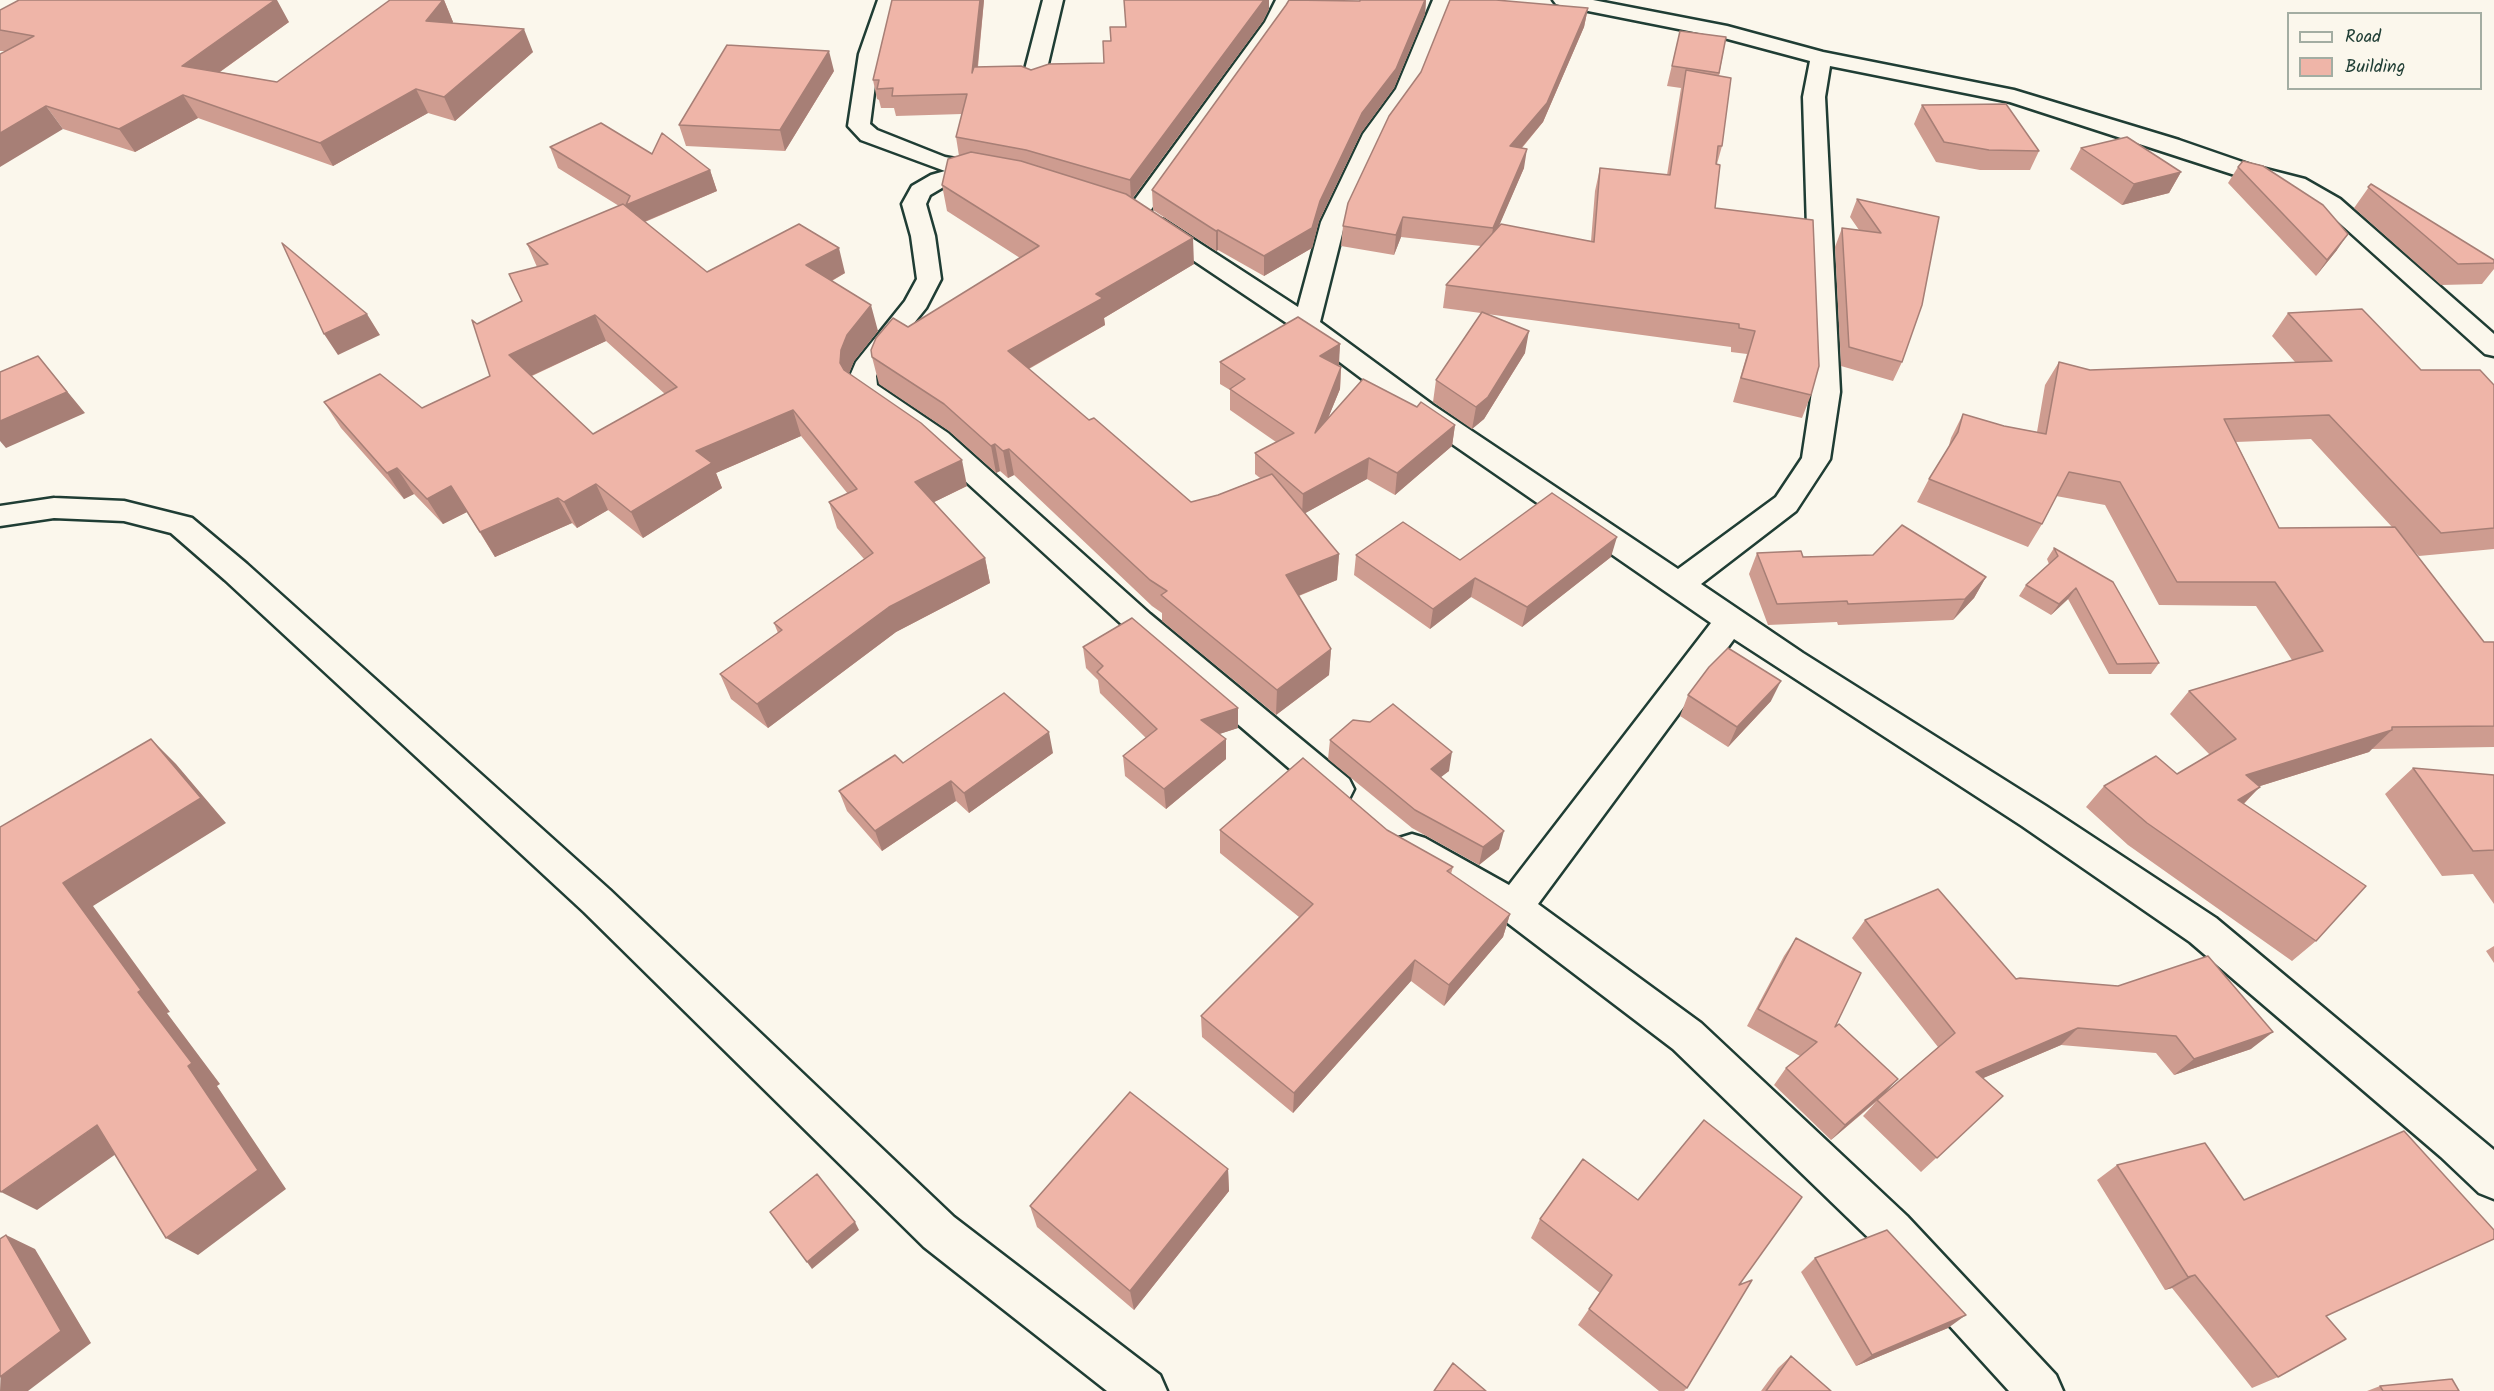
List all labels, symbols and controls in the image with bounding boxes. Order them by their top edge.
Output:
legend [2287,12,2482,90]
text: Road [2345,23,2381,52]
text: Building [2345,53,2405,82]

